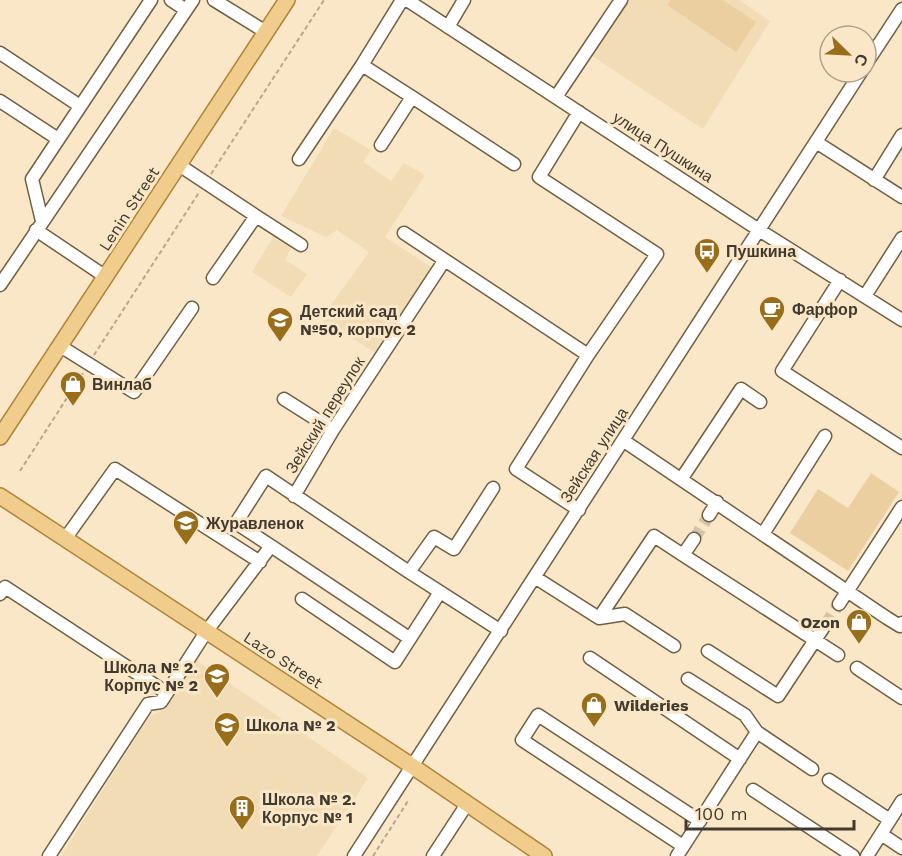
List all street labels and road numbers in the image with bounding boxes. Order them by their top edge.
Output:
street label: улица Пушкина [609,108,717,186]
street label: Lenin Street [95,163,163,255]
street label: Зейский переулок [281,352,369,477]
street label: Зейская улица [556,404,632,506]
street label: Lazo Street [240,627,326,693]

